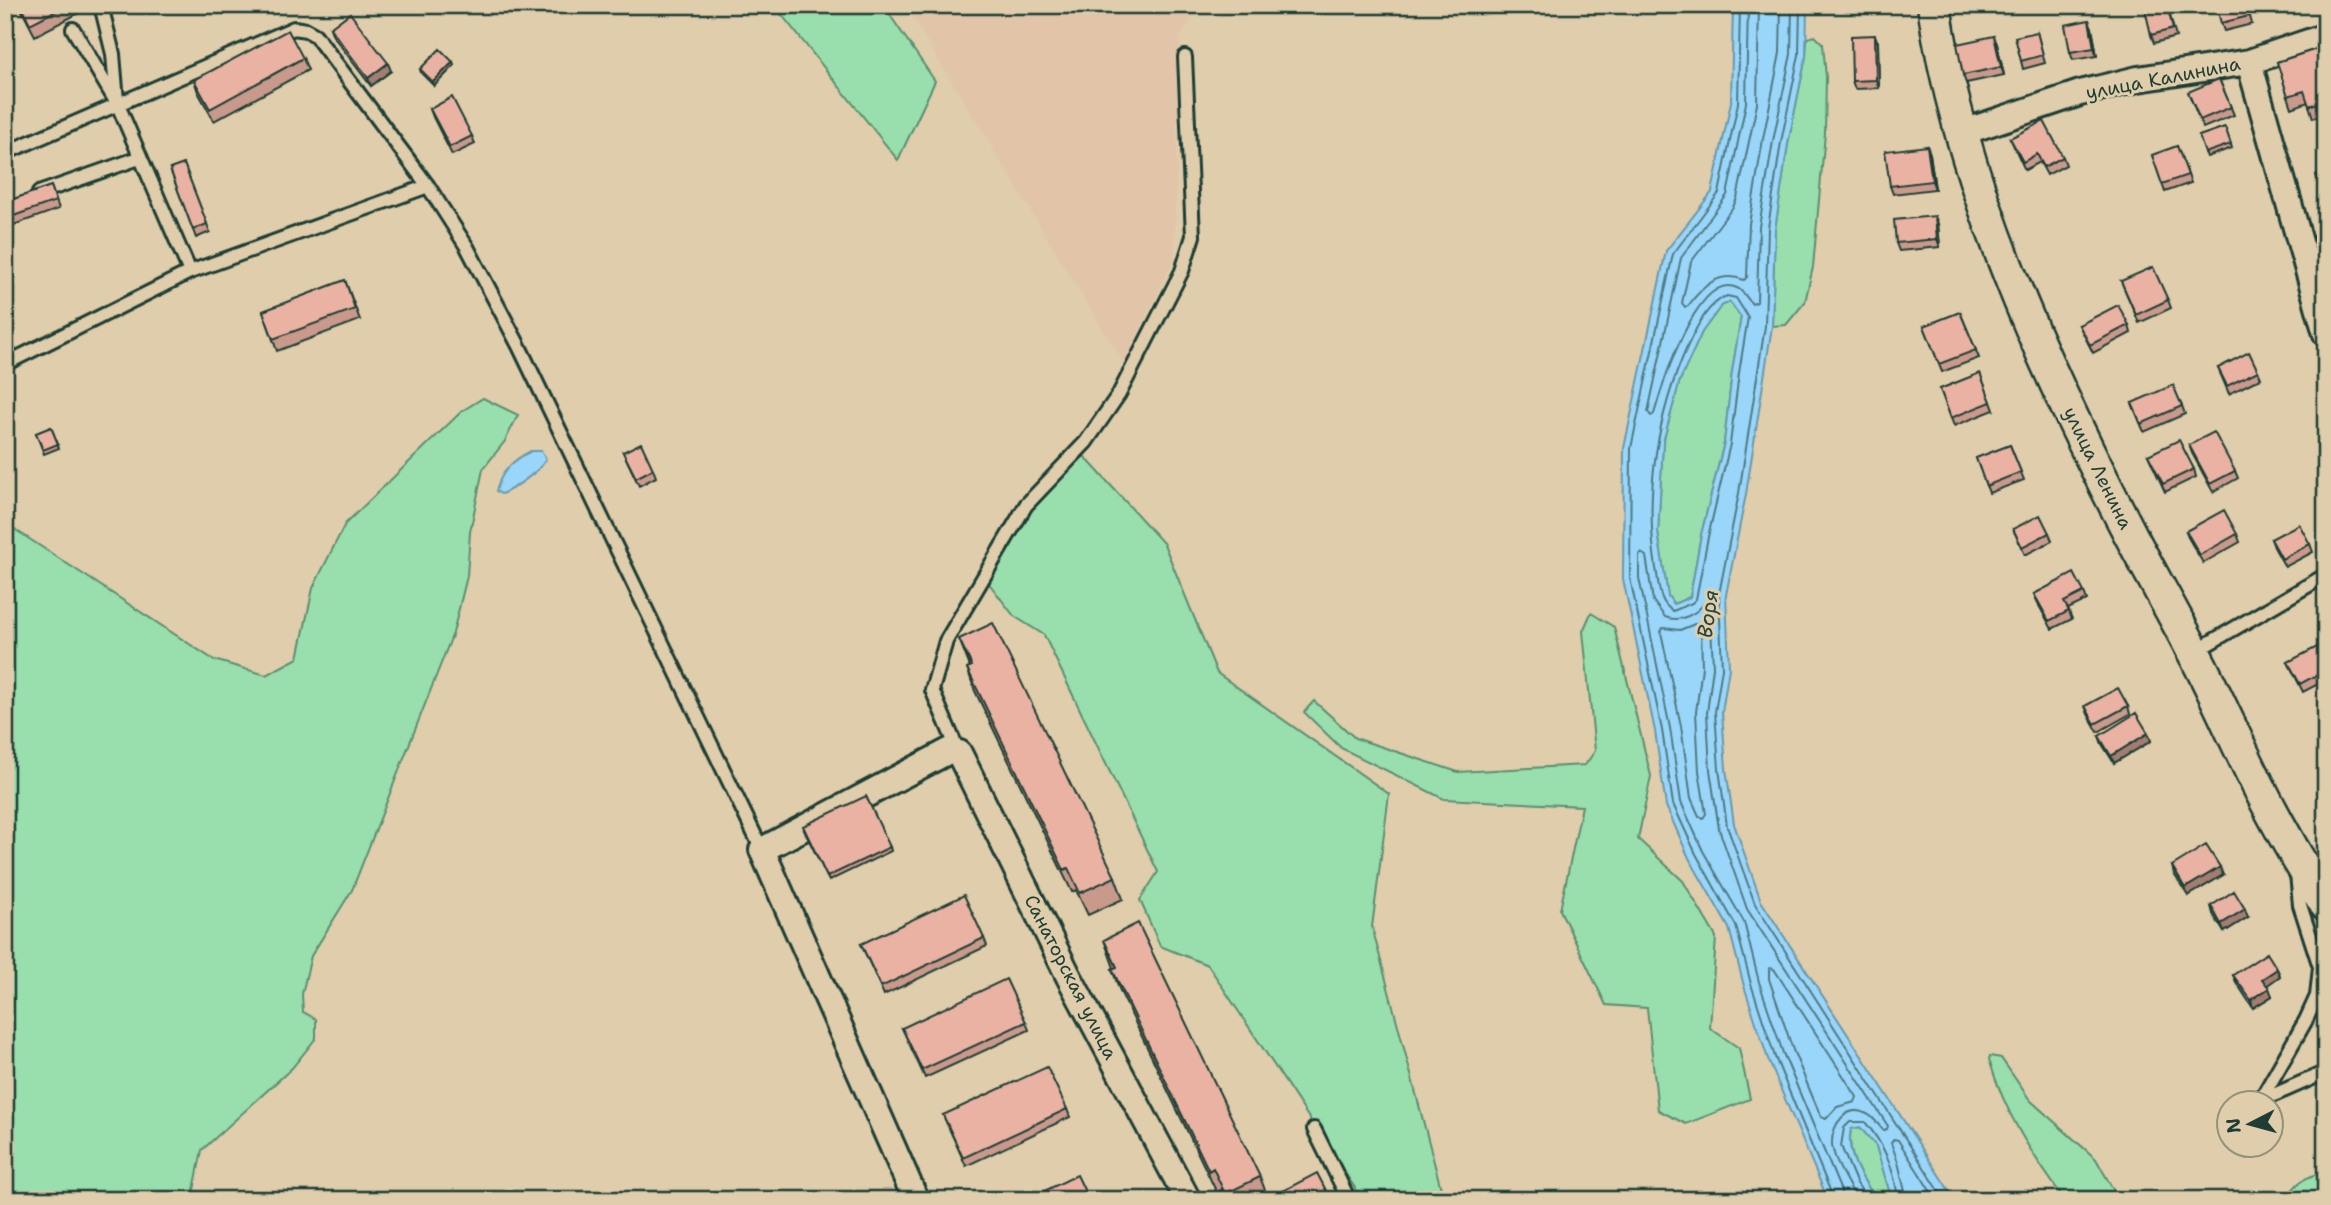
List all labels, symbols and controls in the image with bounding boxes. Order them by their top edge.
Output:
street label: улица Калинина [2084,51,2243,105]
street label: улица Ленина [2058,403,2139,534]
water label: Воря [1691,588,1725,640]
street label: Санаторская улица [1019,890,1123,1064]
north arrow [2216,1090,2286,1160]
text: N [2220,1117,2247,1135]

